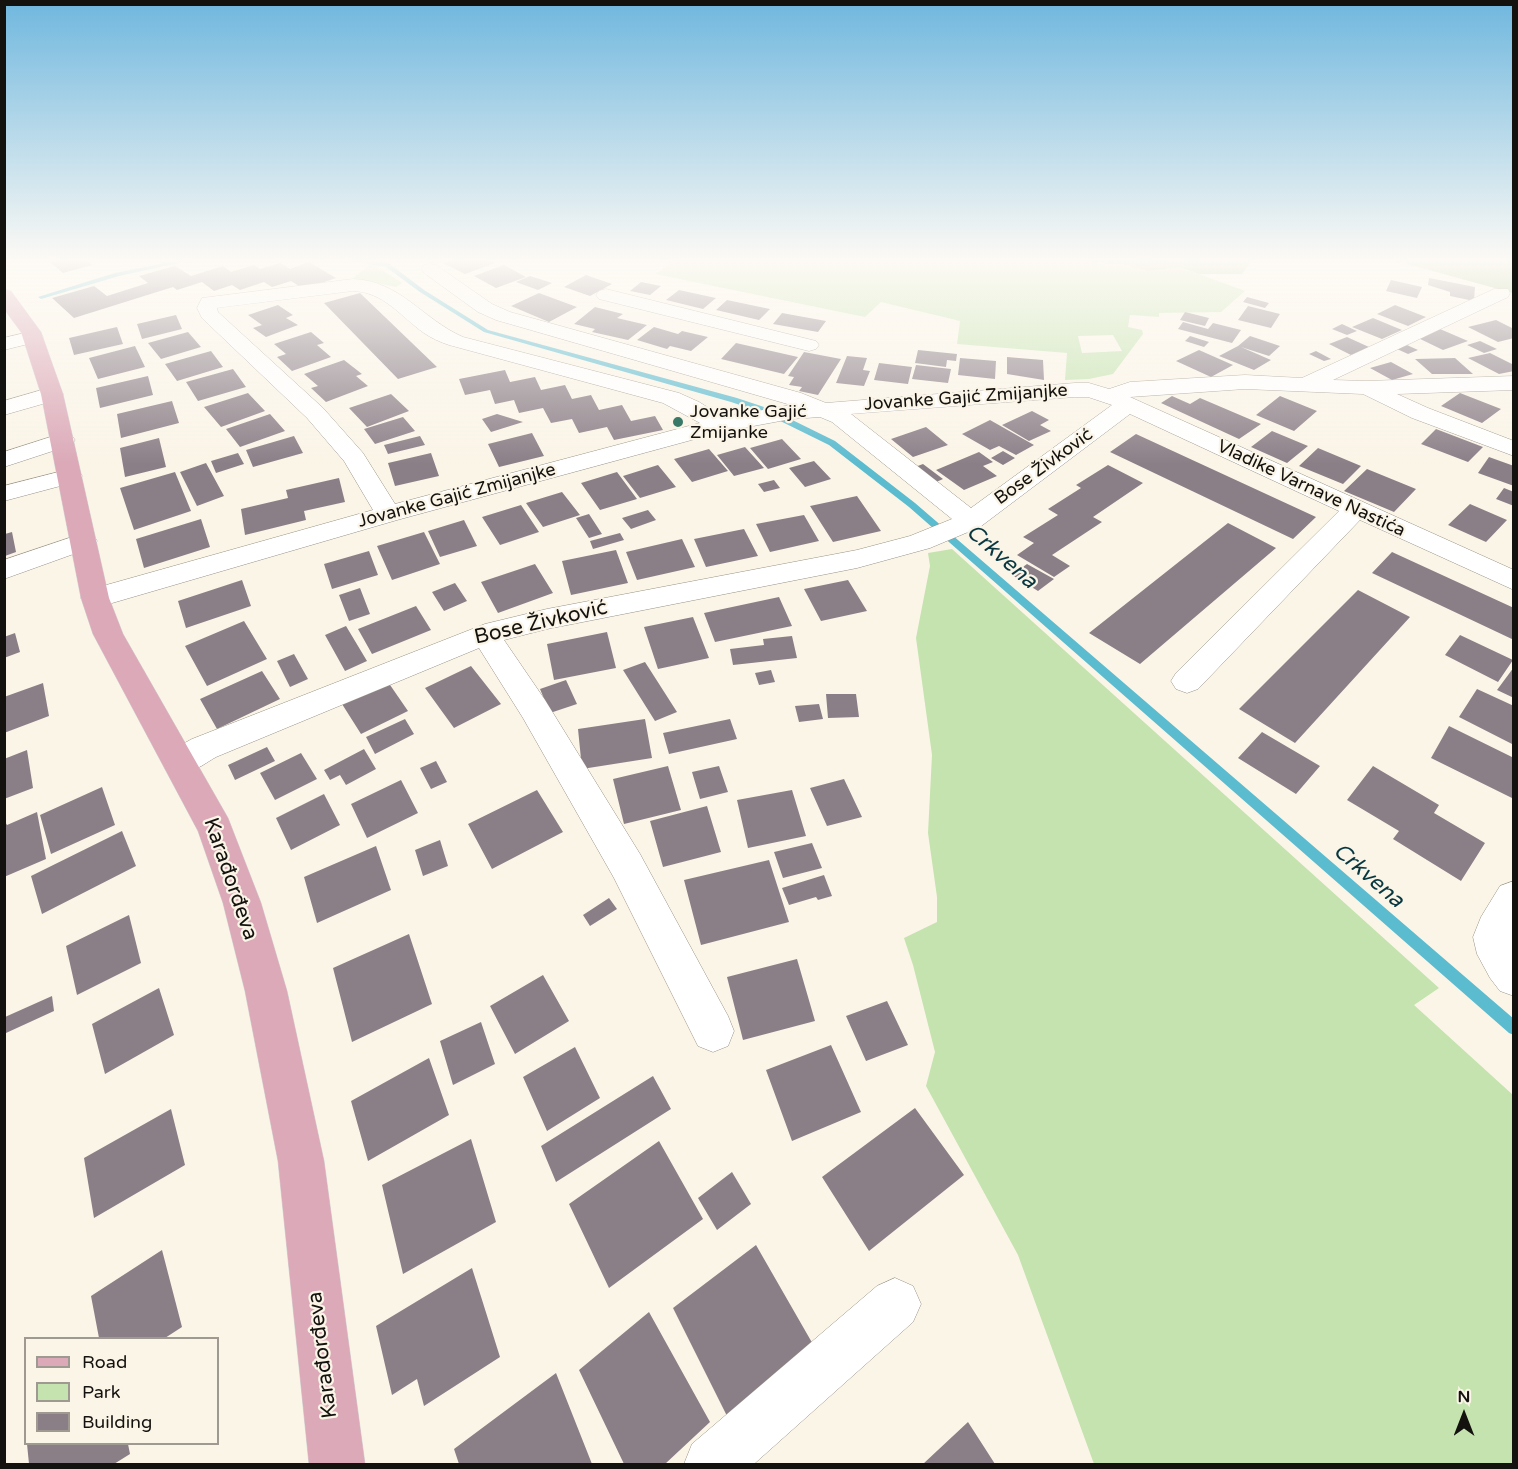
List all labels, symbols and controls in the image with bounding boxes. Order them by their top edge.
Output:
street label: Jovanke Gajić Zmijanjke [864,380,1068,416]
place label: Jovanke Gajić Zmijanke [690,401,807,444]
marker: Jovanke Gajić Zmijanke [671,415,685,429]
street label: Bose Živković [991,424,1097,510]
street label: Vladike Varnave Nastića [1213,436,1409,542]
street label: Jovanke Gajić Zmijanjke [356,459,558,533]
water label: Crkvena [960,519,1042,595]
street label: Bose Živković [472,595,610,651]
street label: Karađorđeva [197,815,263,943]
water label: Crkvena [1327,838,1409,914]
street label: Karađorđeva [303,1290,343,1420]
legend [24,1337,219,1445]
text: Road [82,1351,127,1373]
text: Park [82,1381,120,1403]
north arrow [1434,1385,1494,1445]
text: N [1458,1387,1470,1407]
text: Building [82,1411,152,1433]

